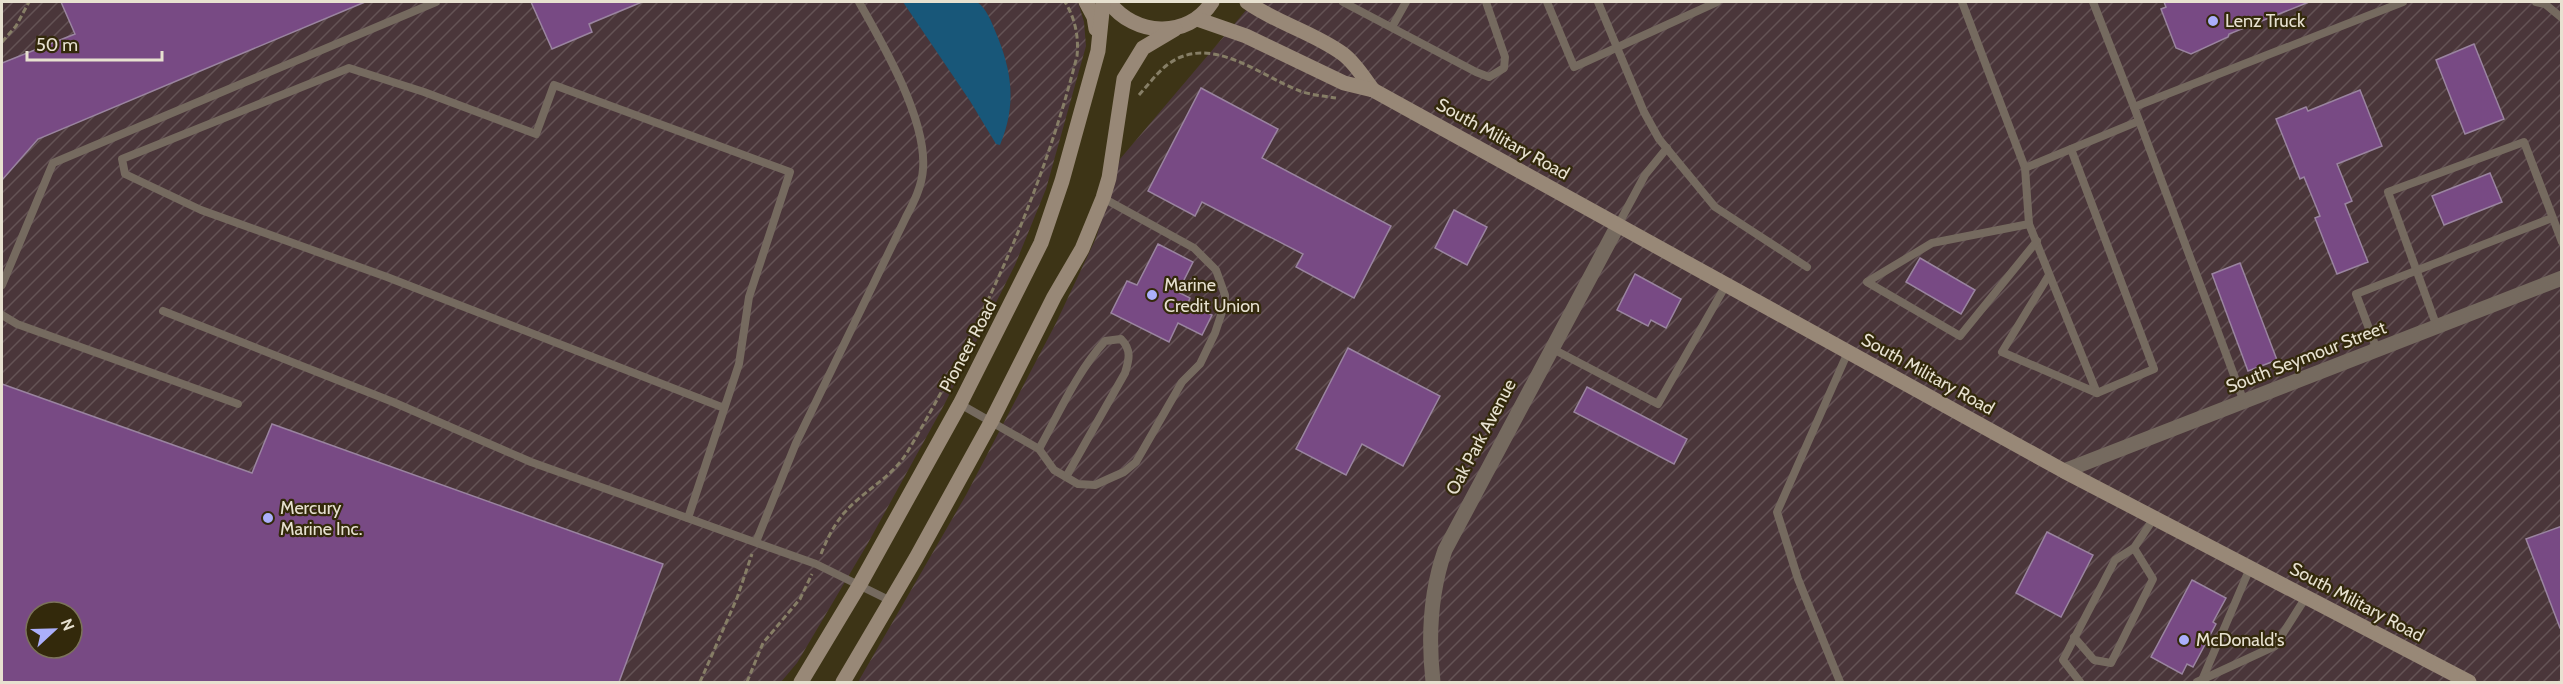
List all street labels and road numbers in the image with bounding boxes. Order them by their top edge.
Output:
street label: South Military Road [1433,93,1573,185]
street label: Pioneer Road [935,296,1001,396]
street label: South Seymour Street [2223,316,2389,398]
street label: South Military Road [1858,328,1998,420]
street label: Oak Park Avenue [1441,375,1521,499]
street label: South Military Road [2286,557,2428,647]

